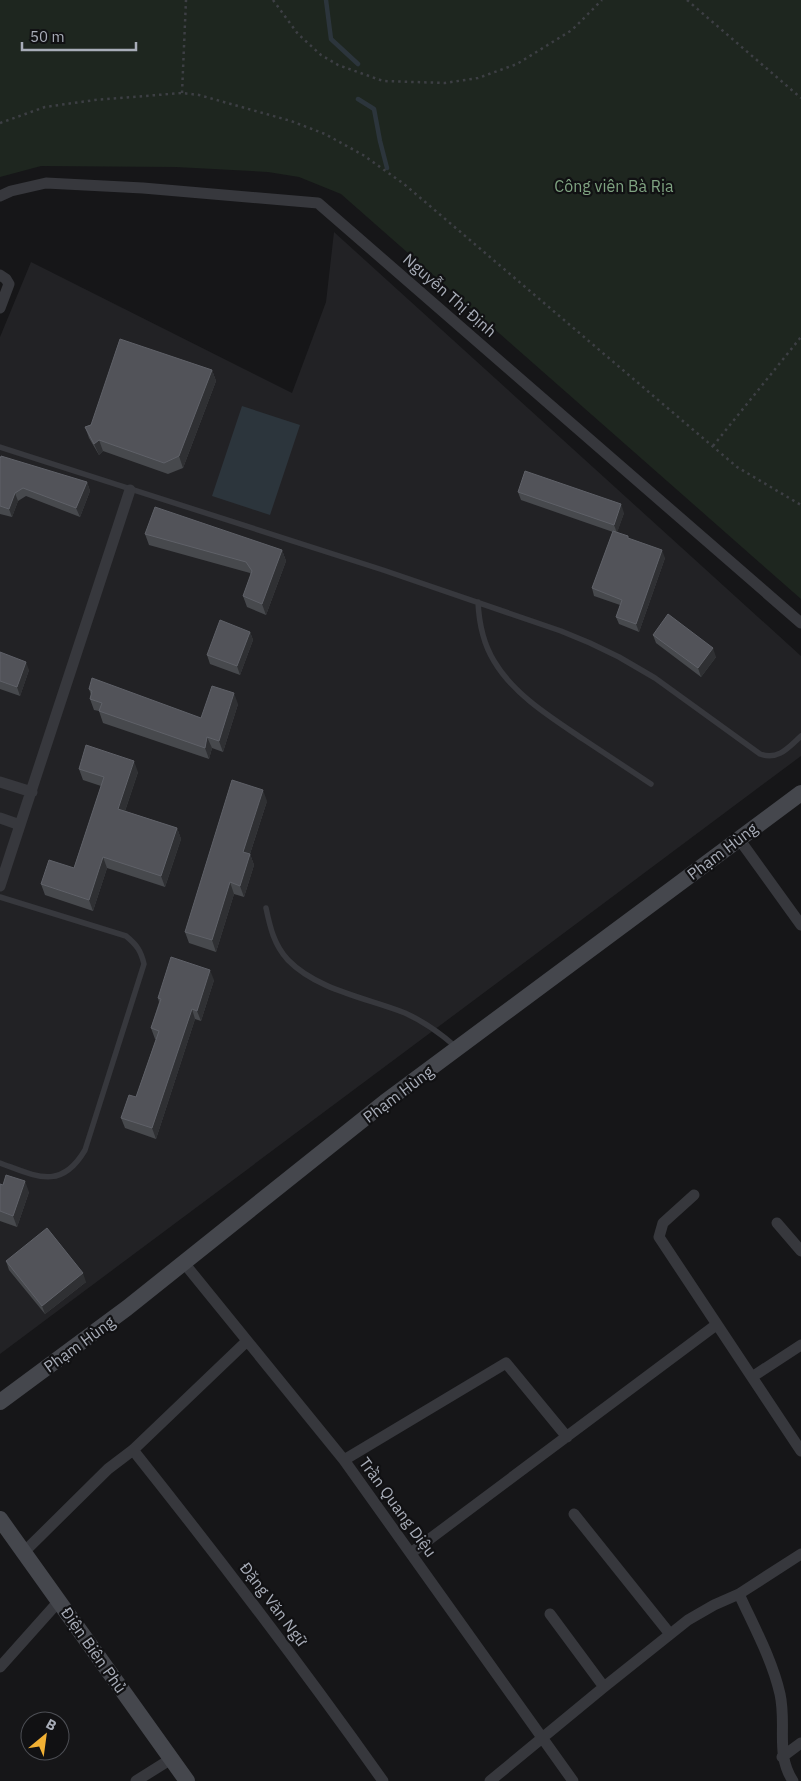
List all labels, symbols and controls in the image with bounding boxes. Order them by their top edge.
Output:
scale bar [22,20,136,52]
text: 50 m [30,27,65,46]
park label: Công viên Bà Rịa [554,176,674,196]
street label: Nguyễn Thị Định [399,249,501,341]
street label: Phạm Hùng [683,818,762,884]
street label: Phạm Hùng [359,1061,438,1127]
street label: Phạm Hùng [40,1311,119,1376]
street label: Trần Quang Diệu [355,1453,441,1561]
street label: Đặng Văn Ngữ [236,1558,313,1651]
street label: Điện Biên Phủ [57,1603,131,1697]
north arrow [20,1711,70,1761]
text: B [43,1714,60,1735]

